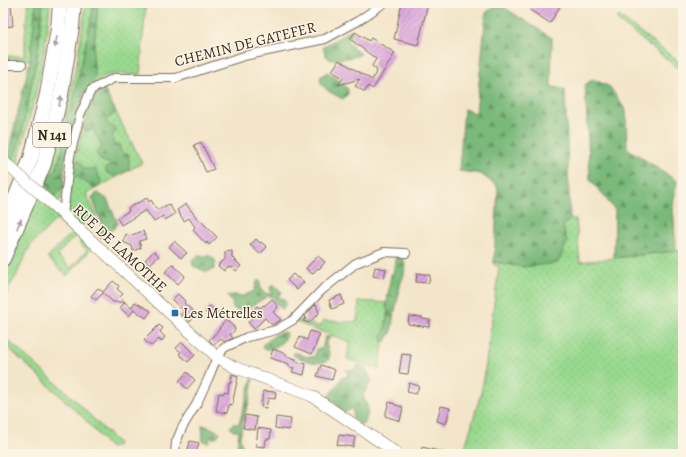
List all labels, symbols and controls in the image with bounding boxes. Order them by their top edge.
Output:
street label: CHEMIN DE GATEFER [172,17,319,71]
one-way arrow [53,36,59,48]
one-way arrow [57,95,63,107]
road number: N 141 [33,123,71,147]
street label: RUE DE LAMOTHE [69,199,171,297]
one-way arrow [16,218,22,229]
place label: Les Métrelles [183,303,263,323]
marker: Les Métrelles [170,308,180,318]

